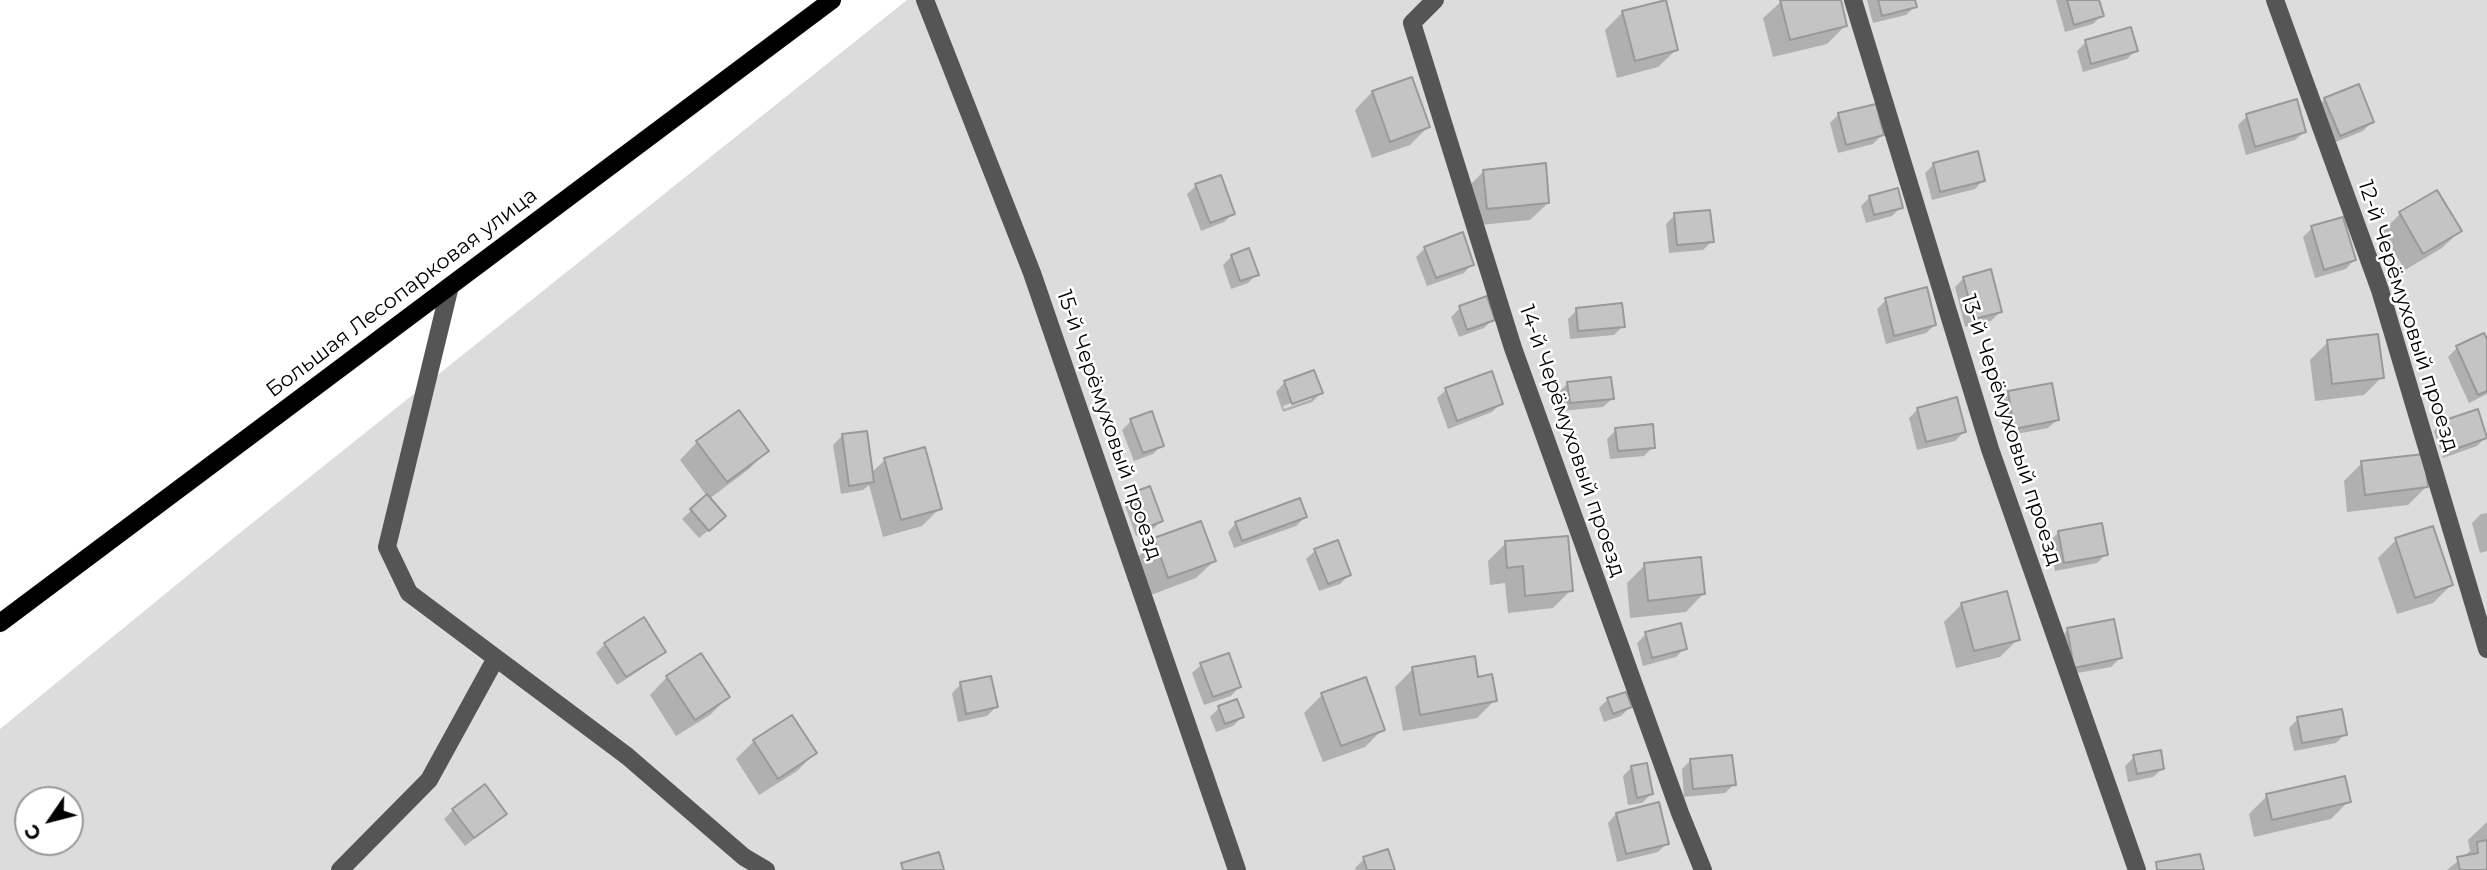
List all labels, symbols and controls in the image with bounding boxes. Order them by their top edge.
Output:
street label: 12-й Черёмуховый проезд [2352,177,2464,455]
street label: Большая Лесопарковая улица [262,183,542,403]
street label: 15-й Черёмуховый проезд [1051,287,1167,563]
street label: 13-й Черёмуховый проезд [1955,291,2067,569]
street label: 14-й Черёмуховый проезд [1514,302,1630,580]
north arrow [14,786,84,856]
text: С [20,820,46,844]

